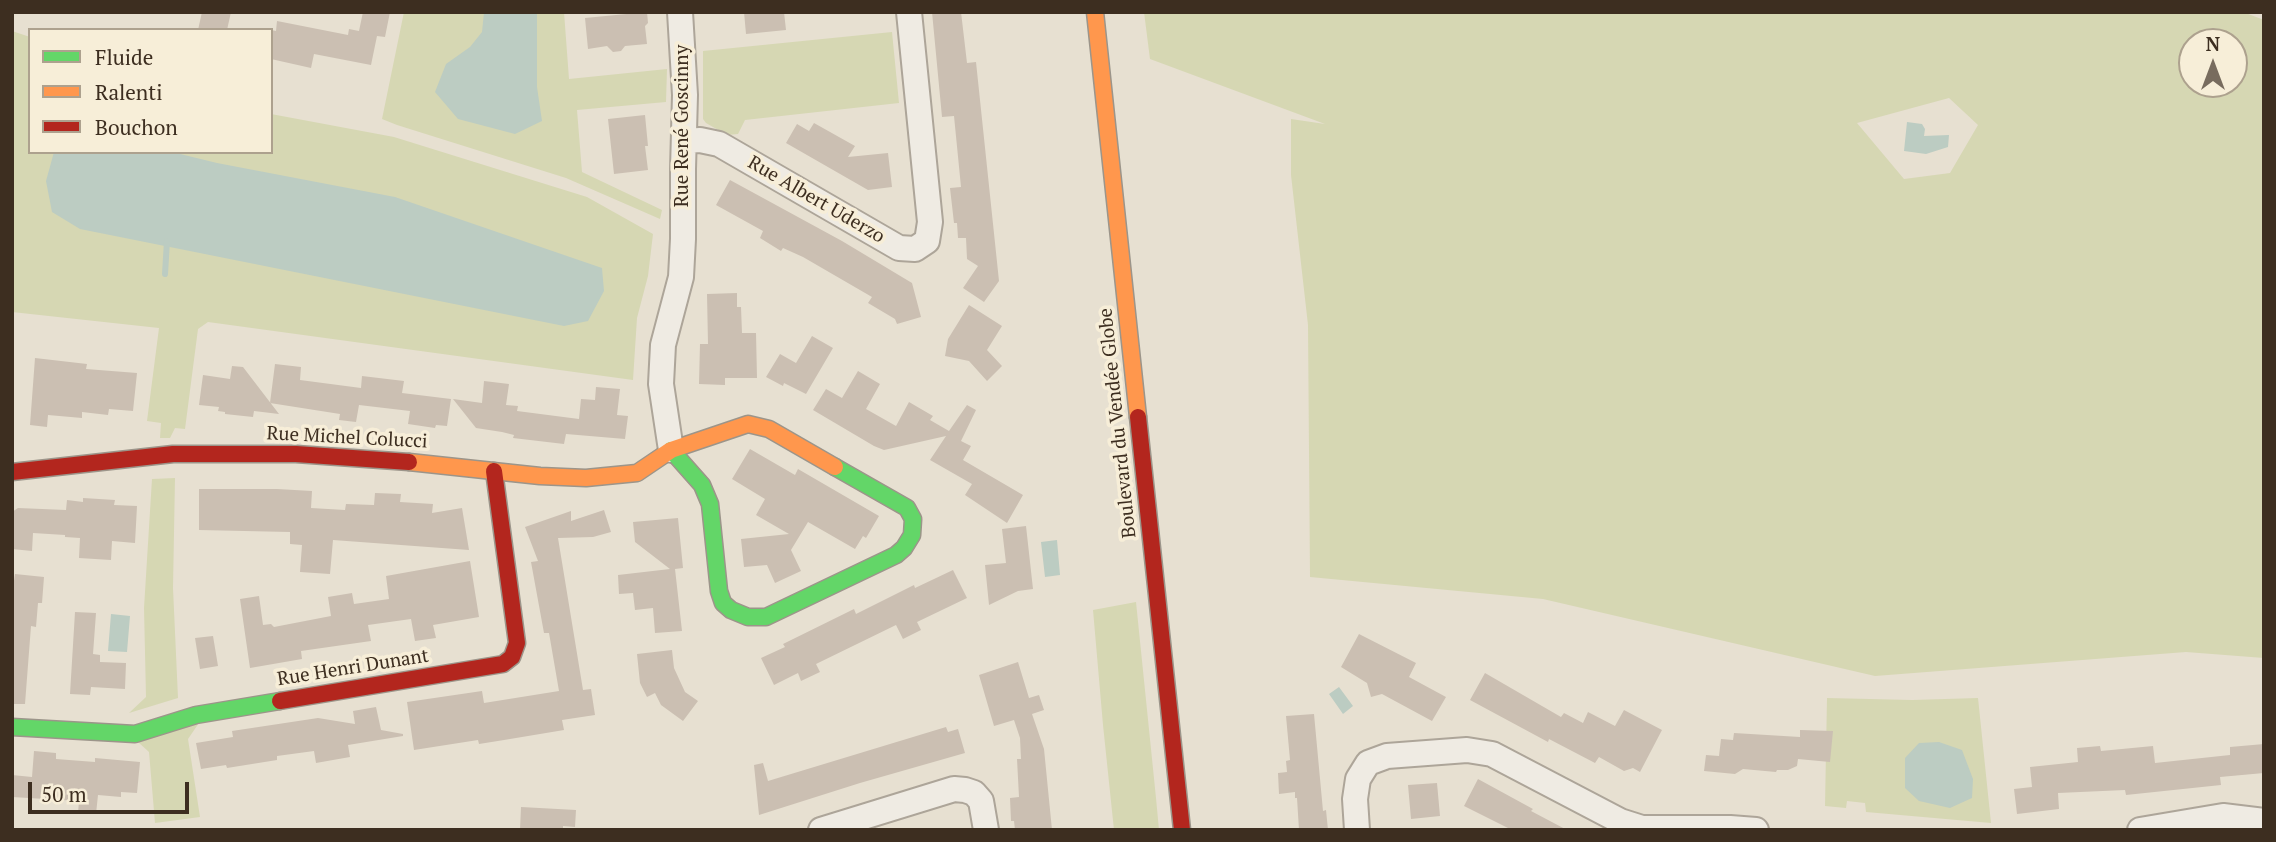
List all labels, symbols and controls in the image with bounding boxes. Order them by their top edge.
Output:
legend [28,28,273,154]
north arrow [2178,28,2248,98]
text: N [2206,31,2220,56]
text: Fluide [95,43,153,71]
street label: Rue René Goscinny [672,45,694,207]
text: Ralenti [95,78,162,106]
text: Bouchon [95,113,178,141]
street label: Rue Albert Uderzo [743,152,889,248]
street label: Boulevard du Vendée Globe [1095,307,1141,539]
street label: Rue Michel Colucci [266,422,428,454]
street label: Rue Henri Dunant [276,645,430,691]
scale bar [32,768,192,812]
text: 50 m [41,780,87,808]

